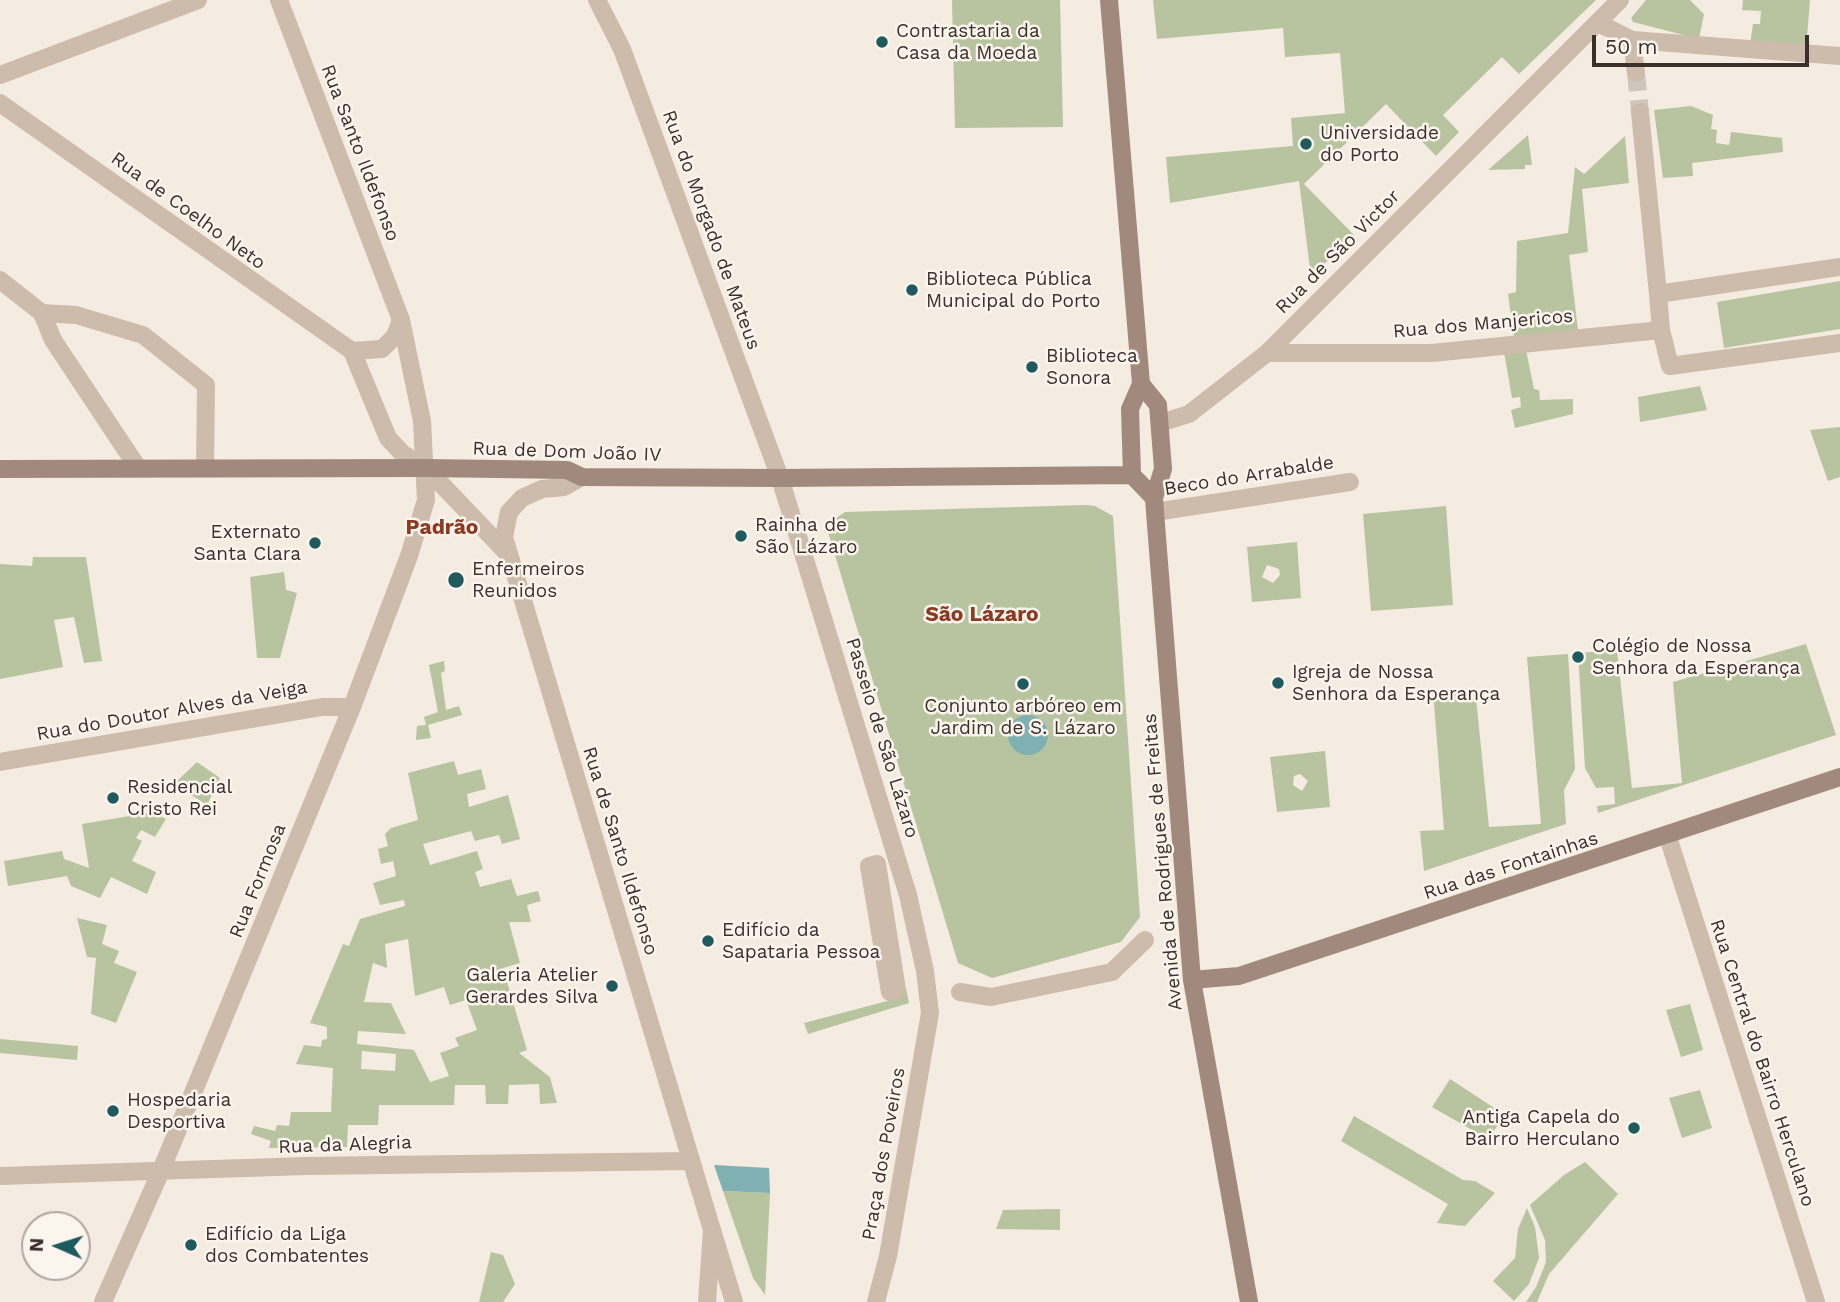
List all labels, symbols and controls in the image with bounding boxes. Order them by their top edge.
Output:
place label: Contrastaria da Casa da Moeda [896,20,1040,64]
scale bar [1595,21,1812,65]
marker: Contrastaria da Casa da Moeda [874,34,890,50]
text: 50 m [1605,34,1657,59]
street label: Rua Santo Ildefonso [316,61,404,245]
street label: Rua do Morgado de Mateus [657,107,765,353]
place label: Universidade do Porto [1320,122,1439,166]
marker: Universidade do Porto [1298,136,1314,152]
street label: Rua de Coelho Neto [106,147,270,275]
street label: Rua de São Victor [1271,185,1405,319]
place label: Biblioteca Pública Municipal do Porto [926,268,1100,312]
marker: Biblioteca Pública Municipal do Porto [904,282,920,298]
street label: Rua dos Manjericos [1392,305,1574,343]
place label: Biblioteca Sonora [1046,345,1138,389]
marker: Biblioteca Sonora [1024,359,1040,375]
street label: Rua de Dom João IV [472,437,662,467]
street label: Beco do Arrabalde [1162,451,1336,501]
place label: Rainha de São Lázaro [755,514,857,558]
district label: Padrão [406,515,478,541]
place label: Externato Santa Clara [194,521,301,565]
marker: Rainha de São Lázaro [733,528,749,544]
marker: Externato Santa Clara [307,535,323,551]
place label: Enfermeiros Reunidos [472,558,585,602]
marker: Enfermeiros Reunidos [446,570,466,590]
district label: São Lázaro [925,602,1039,628]
street label: Passeio de São Lázaro [841,635,923,841]
place label: Colégio de Nossa Senhora da Esperança [1592,635,1800,679]
marker: Colégio de Nossa Senhora da Esperança [1570,649,1586,665]
place label: Igreja de Nossa Senhora da Esperança [1292,661,1500,705]
marker: Igreja de Nossa Senhora da Esperança [1270,675,1286,691]
street label: Rua do Doutor Alves da Veiga [35,676,309,746]
marker: Conjunto arbóreo em Jardim de S. Lázaro [1015,676,1031,692]
place label: Conjunto arbóreo em Jardim de S. Lázaro [924,695,1122,739]
street label: Avenida de Rodrigues de Freitas [1139,712,1187,1012]
street label: Rua de Santo Ildefonso [577,744,663,958]
place label: Residencial Cristo Rei [127,776,232,820]
marker: Residencial Cristo Rei [105,790,121,806]
street label: Rua Formosa [225,820,291,942]
street label: Rua das Fontainhas [1421,827,1601,905]
street label: Rua Central do Bairro Herculano [1705,916,1819,1210]
place label: Edifício da Sapataria Pessoa [722,919,880,963]
marker: Edifício da Sapataria Pessoa [700,933,716,949]
place label: Galeria Atelier Gerardes Silva [465,964,598,1008]
marker: Galeria Atelier Gerardes Silva [604,978,620,994]
street label: Praça dos Poveiros [858,1066,910,1242]
place label: Hospedaria Desportiva [127,1089,231,1133]
marker: Hospedaria Desportiva [105,1103,121,1119]
place label: Antiga Capela do Bairro Herculano [1462,1106,1620,1150]
marker: Antiga Capela do Bairro Herculano [1626,1120,1642,1136]
street label: Rua da Alegria [278,1131,412,1159]
north arrow [21,1211,91,1281]
place label: Edifício da Liga dos Combatentes [205,1223,369,1267]
text: N [25,1237,48,1253]
marker: Edifício da Liga dos Combatentes [183,1237,199,1253]

